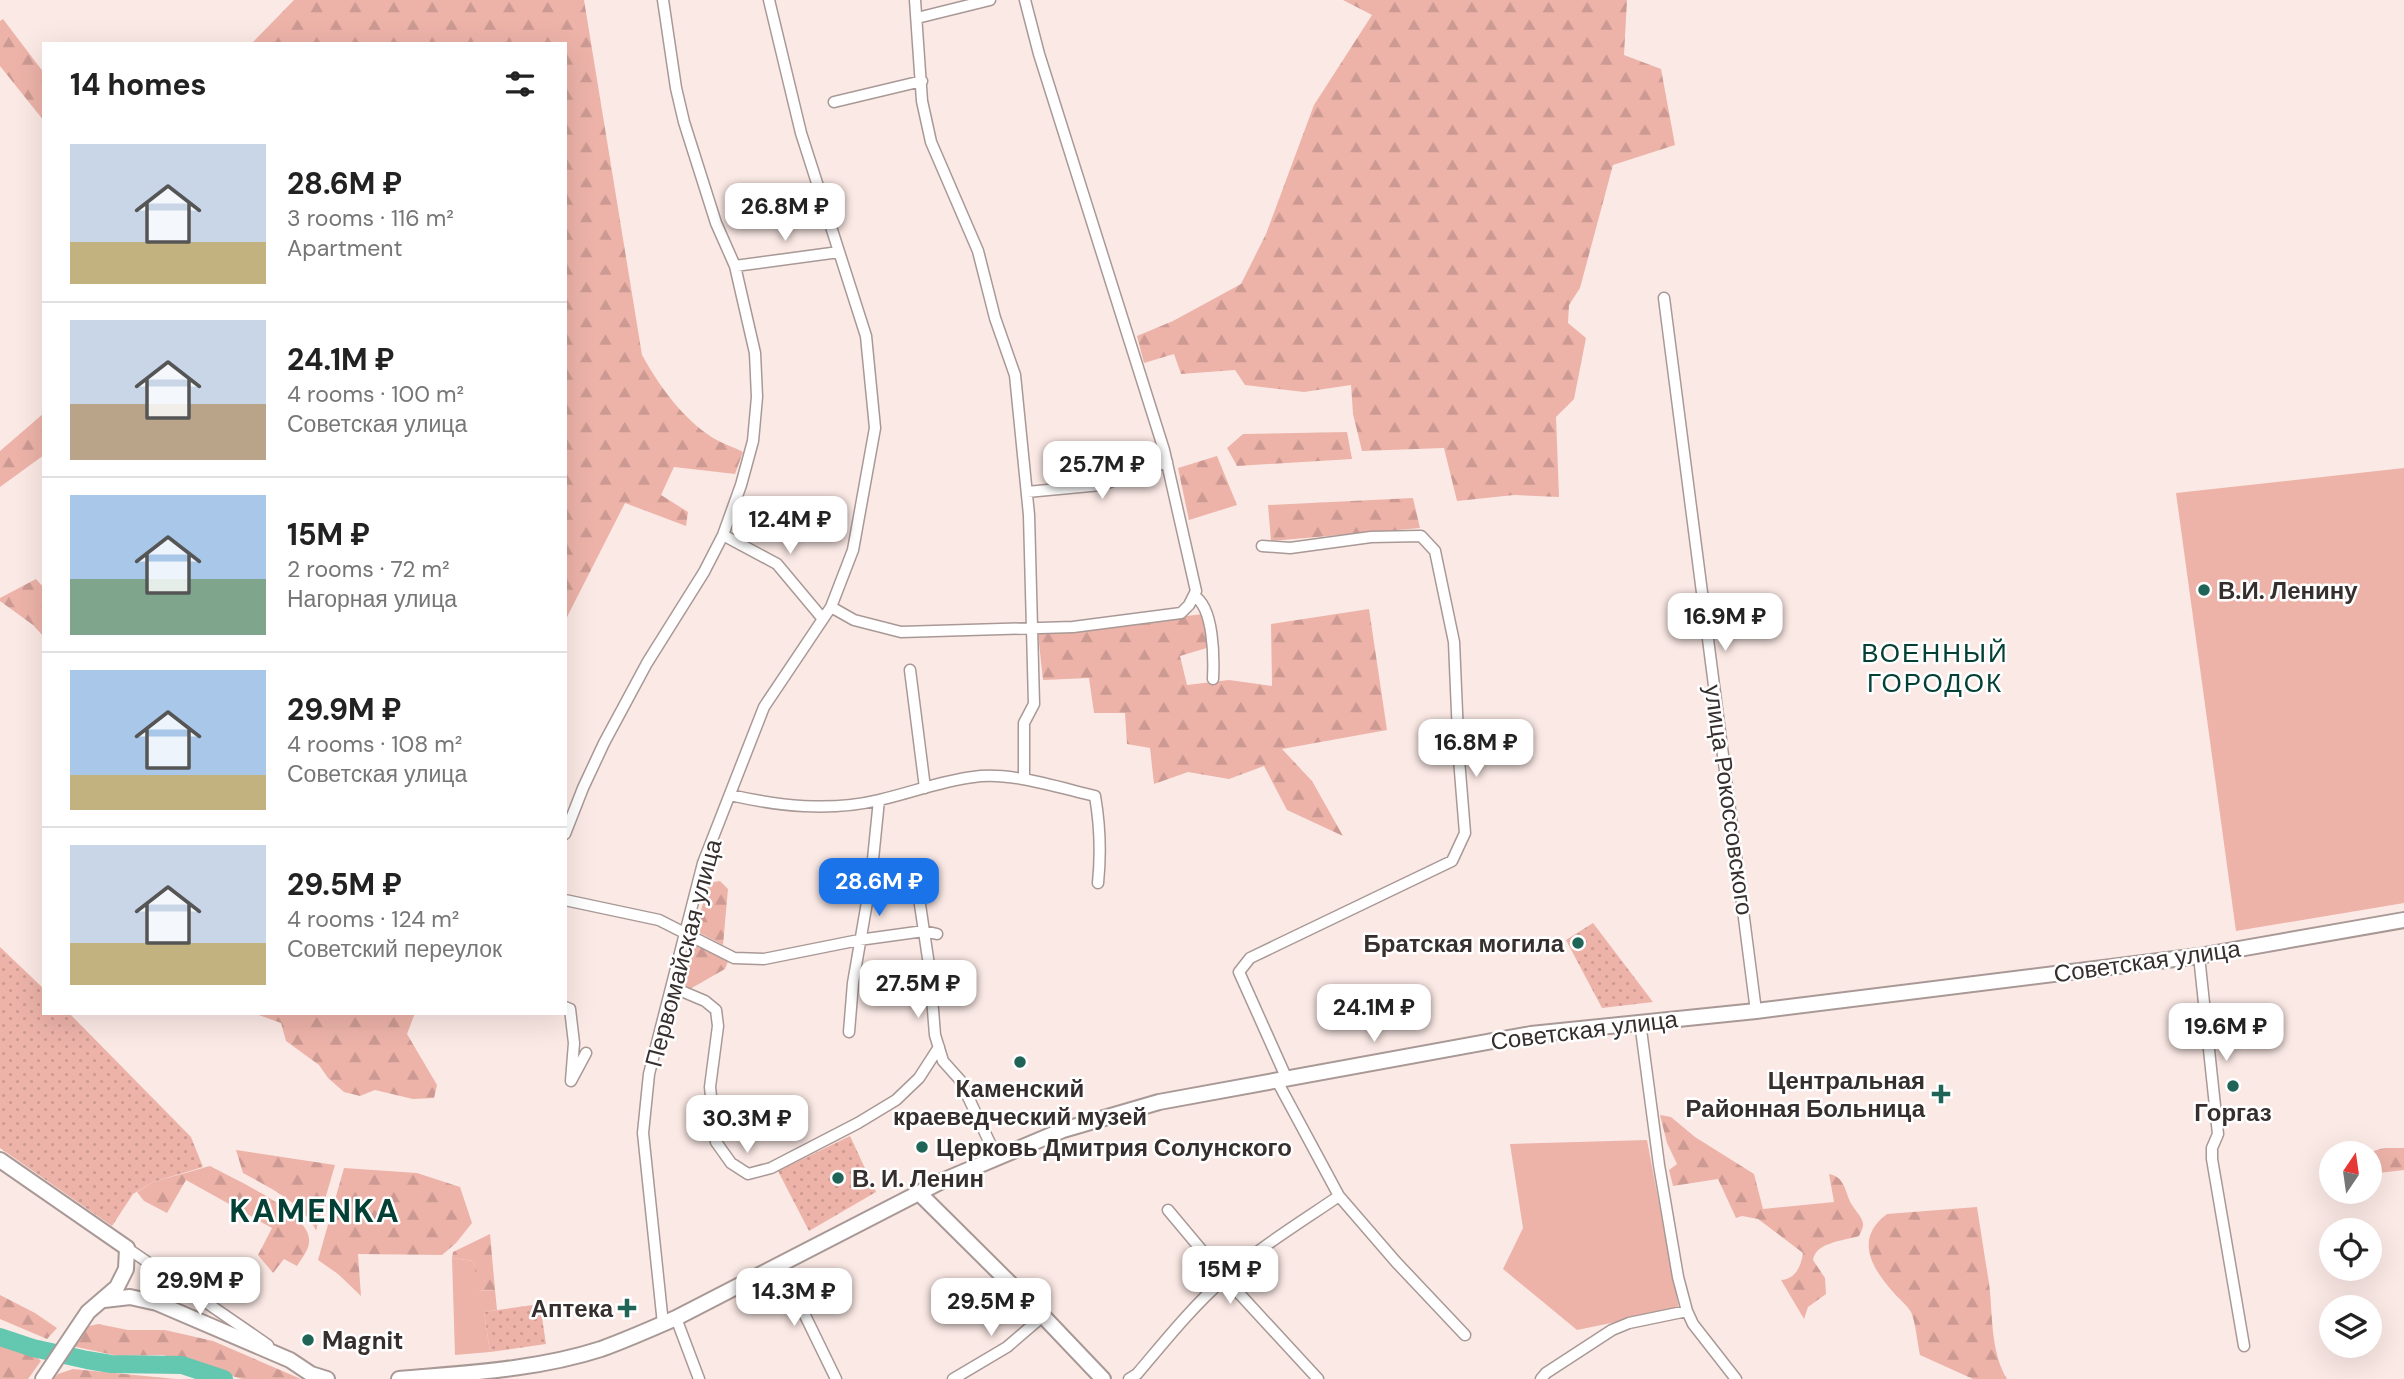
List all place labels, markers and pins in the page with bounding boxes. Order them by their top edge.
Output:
pin: 26.8M ₽ [720,184,850,243]
pin: 25.7M ₽ [1037,442,1167,501]
pin: 12.4M ₽ [725,496,855,556]
place label: В.И. Ленину [2218,575,2358,606]
marker: В.И. Ленину [2196,582,2212,598]
pin: 16.9M ₽ [1660,594,1790,653]
pin: 16.8M ₽ [1411,720,1541,779]
pin: 28.6M ₽ [814,858,944,918]
place label: Братская могила [1364,928,1565,959]
marker: Братская могила [1570,935,1586,951]
pin: 27.5M ₽ [853,960,983,1020]
pin: 24.1M ₽ [1309,984,1439,1044]
pin: 19.6M ₽ [2161,1004,2291,1063]
marker: Каменский краеведческий музей [1012,1054,1028,1070]
place label: Центральная Районная Больница [1686,1065,1926,1124]
place label: Каменский краеведческий музей [893,1073,1147,1132]
marker: Горгаз [2225,1078,2241,1094]
marker: Центральная Районная Больница [1931,1084,1951,1104]
pin: 30.3M ₽ [682,1096,812,1155]
place label: Горгаз [2194,1097,2272,1128]
place label: Церковь Дмитрия Солунского [936,1132,1292,1163]
marker: Церковь Дмитрия Солунского [914,1139,930,1155]
place label: В. И. Ленин [852,1163,984,1194]
marker: В. И. Ленин [830,1170,846,1186]
pin: 15M ₽ [1181,1246,1279,1306]
pin: 29.9M ₽ [135,1258,265,1317]
pin: 14.3M ₽ [729,1268,859,1328]
pin: 29.5M ₽ [926,1278,1056,1338]
place label: Аптека [531,1293,614,1324]
marker: Аптека [619,1300,635,1316]
place label: Magnit [322,1325,403,1356]
marker: Magnit [300,1332,316,1348]

